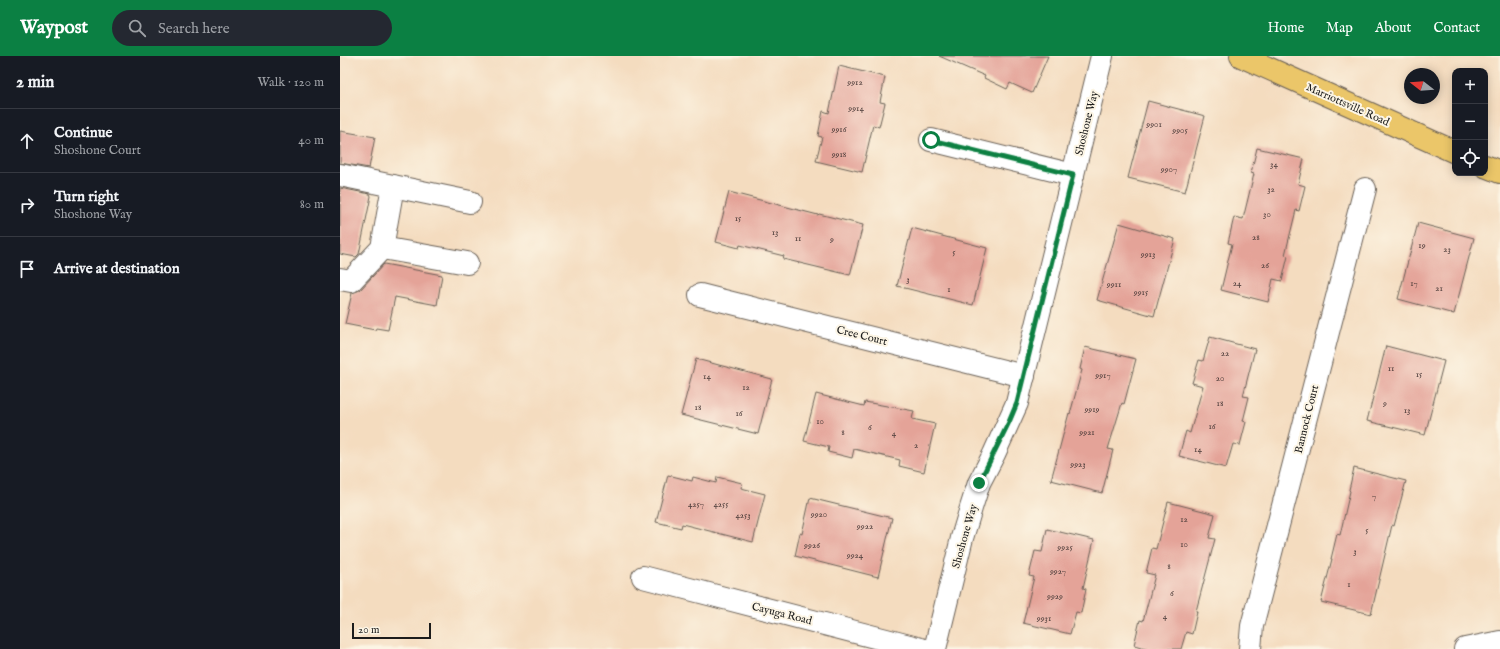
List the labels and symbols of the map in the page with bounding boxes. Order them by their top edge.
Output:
north arrow [1404,68,1440,104]
house number: 9912 [846,77,863,88]
street label: Marriottsville Road [1304,80,1391,130]
street label: Shoshone Way [1072,89,1102,157]
house number: 9914 [847,103,864,114]
house number: 9901 [1145,119,1162,130]
house number: 9916 [831,124,847,135]
house number: 9905 [1171,125,1189,136]
route start [922,131,940,149]
house number: 9918 [831,149,847,160]
house number: 34 [1270,159,1278,170]
house number: 9907 [1160,164,1177,175]
house number: 32 [1267,184,1275,195]
house number: 30 [1263,209,1271,220]
house number: 15 [735,213,742,224]
house number: 13 [772,227,778,238]
house number: 28 [1252,232,1260,243]
house number: 11 [795,233,801,244]
house number: 9 [829,234,834,245]
house number: 19 [1418,240,1426,251]
house number: 23 [1443,244,1451,255]
house number: 5 [952,247,956,258]
house number: 9913 [1140,249,1155,260]
house number: 26 [1261,260,1269,271]
house number: 3 [906,274,910,285]
house number: 24 [1233,278,1242,289]
house number: 17 [1410,278,1418,289]
house number: 9911 [1106,279,1121,290]
house number: 21 [1435,283,1443,294]
house number: 1 [947,284,951,295]
house number: 9915 [1133,287,1149,298]
street label: Cree Court [835,323,889,349]
house number: 22 [1221,348,1229,359]
house number: 11 [1388,363,1394,374]
house number: 15 [1416,369,1423,380]
house number: 9917 [1094,370,1111,381]
house number: 14 [703,371,711,382]
house number: 20 [1216,373,1224,384]
house number: 12 [742,382,750,393]
street label: Bannock Court [1292,383,1322,455]
house number: 18 [1217,398,1224,409]
house number: 9 [1382,398,1387,409]
house number: 18 [695,402,702,413]
house number: 9919 [1083,404,1100,415]
house number: 13 [1404,405,1410,416]
house number: 16 [735,408,743,419]
house number: 10 [816,416,824,427]
house number: 16 [1208,421,1216,432]
house number: 6 [868,422,872,433]
house number: 8 [841,427,845,438]
house number: 9921 [1078,427,1095,438]
house number: 4 [892,428,897,439]
house number: 2 [914,440,918,451]
house number: 14 [1194,444,1202,455]
house number: 9923 [1069,459,1086,470]
route end [970,474,988,492]
house number: 7 [1372,491,1376,502]
house number: 4257 [688,499,704,510]
house number: 4255 [713,499,729,510]
street label: Shoshone Way [949,502,981,570]
house number: 9920 [810,509,827,520]
house number: 4253 [735,510,751,521]
house number: 12 [1180,514,1188,525]
house number: 9922 [856,521,873,532]
house number: 5 [1365,525,1369,536]
house number: 10 [1180,539,1188,550]
house number: 9926 [803,540,820,551]
house number: 9925 [1056,542,1073,553]
house number: 3 [1353,546,1357,557]
house number: 9924 [846,550,864,561]
house number: 8 [1167,561,1171,572]
house number: 9927 [1049,566,1066,577]
house number: 1 [1347,579,1351,590]
house number: 6 [1170,588,1174,599]
house number: 9929 [1046,591,1063,602]
street label: Cayuga Road [750,600,813,628]
house number: 4 [1163,611,1168,622]
house number: 9931 [1036,613,1051,624]
scale bar [352,621,431,640]

